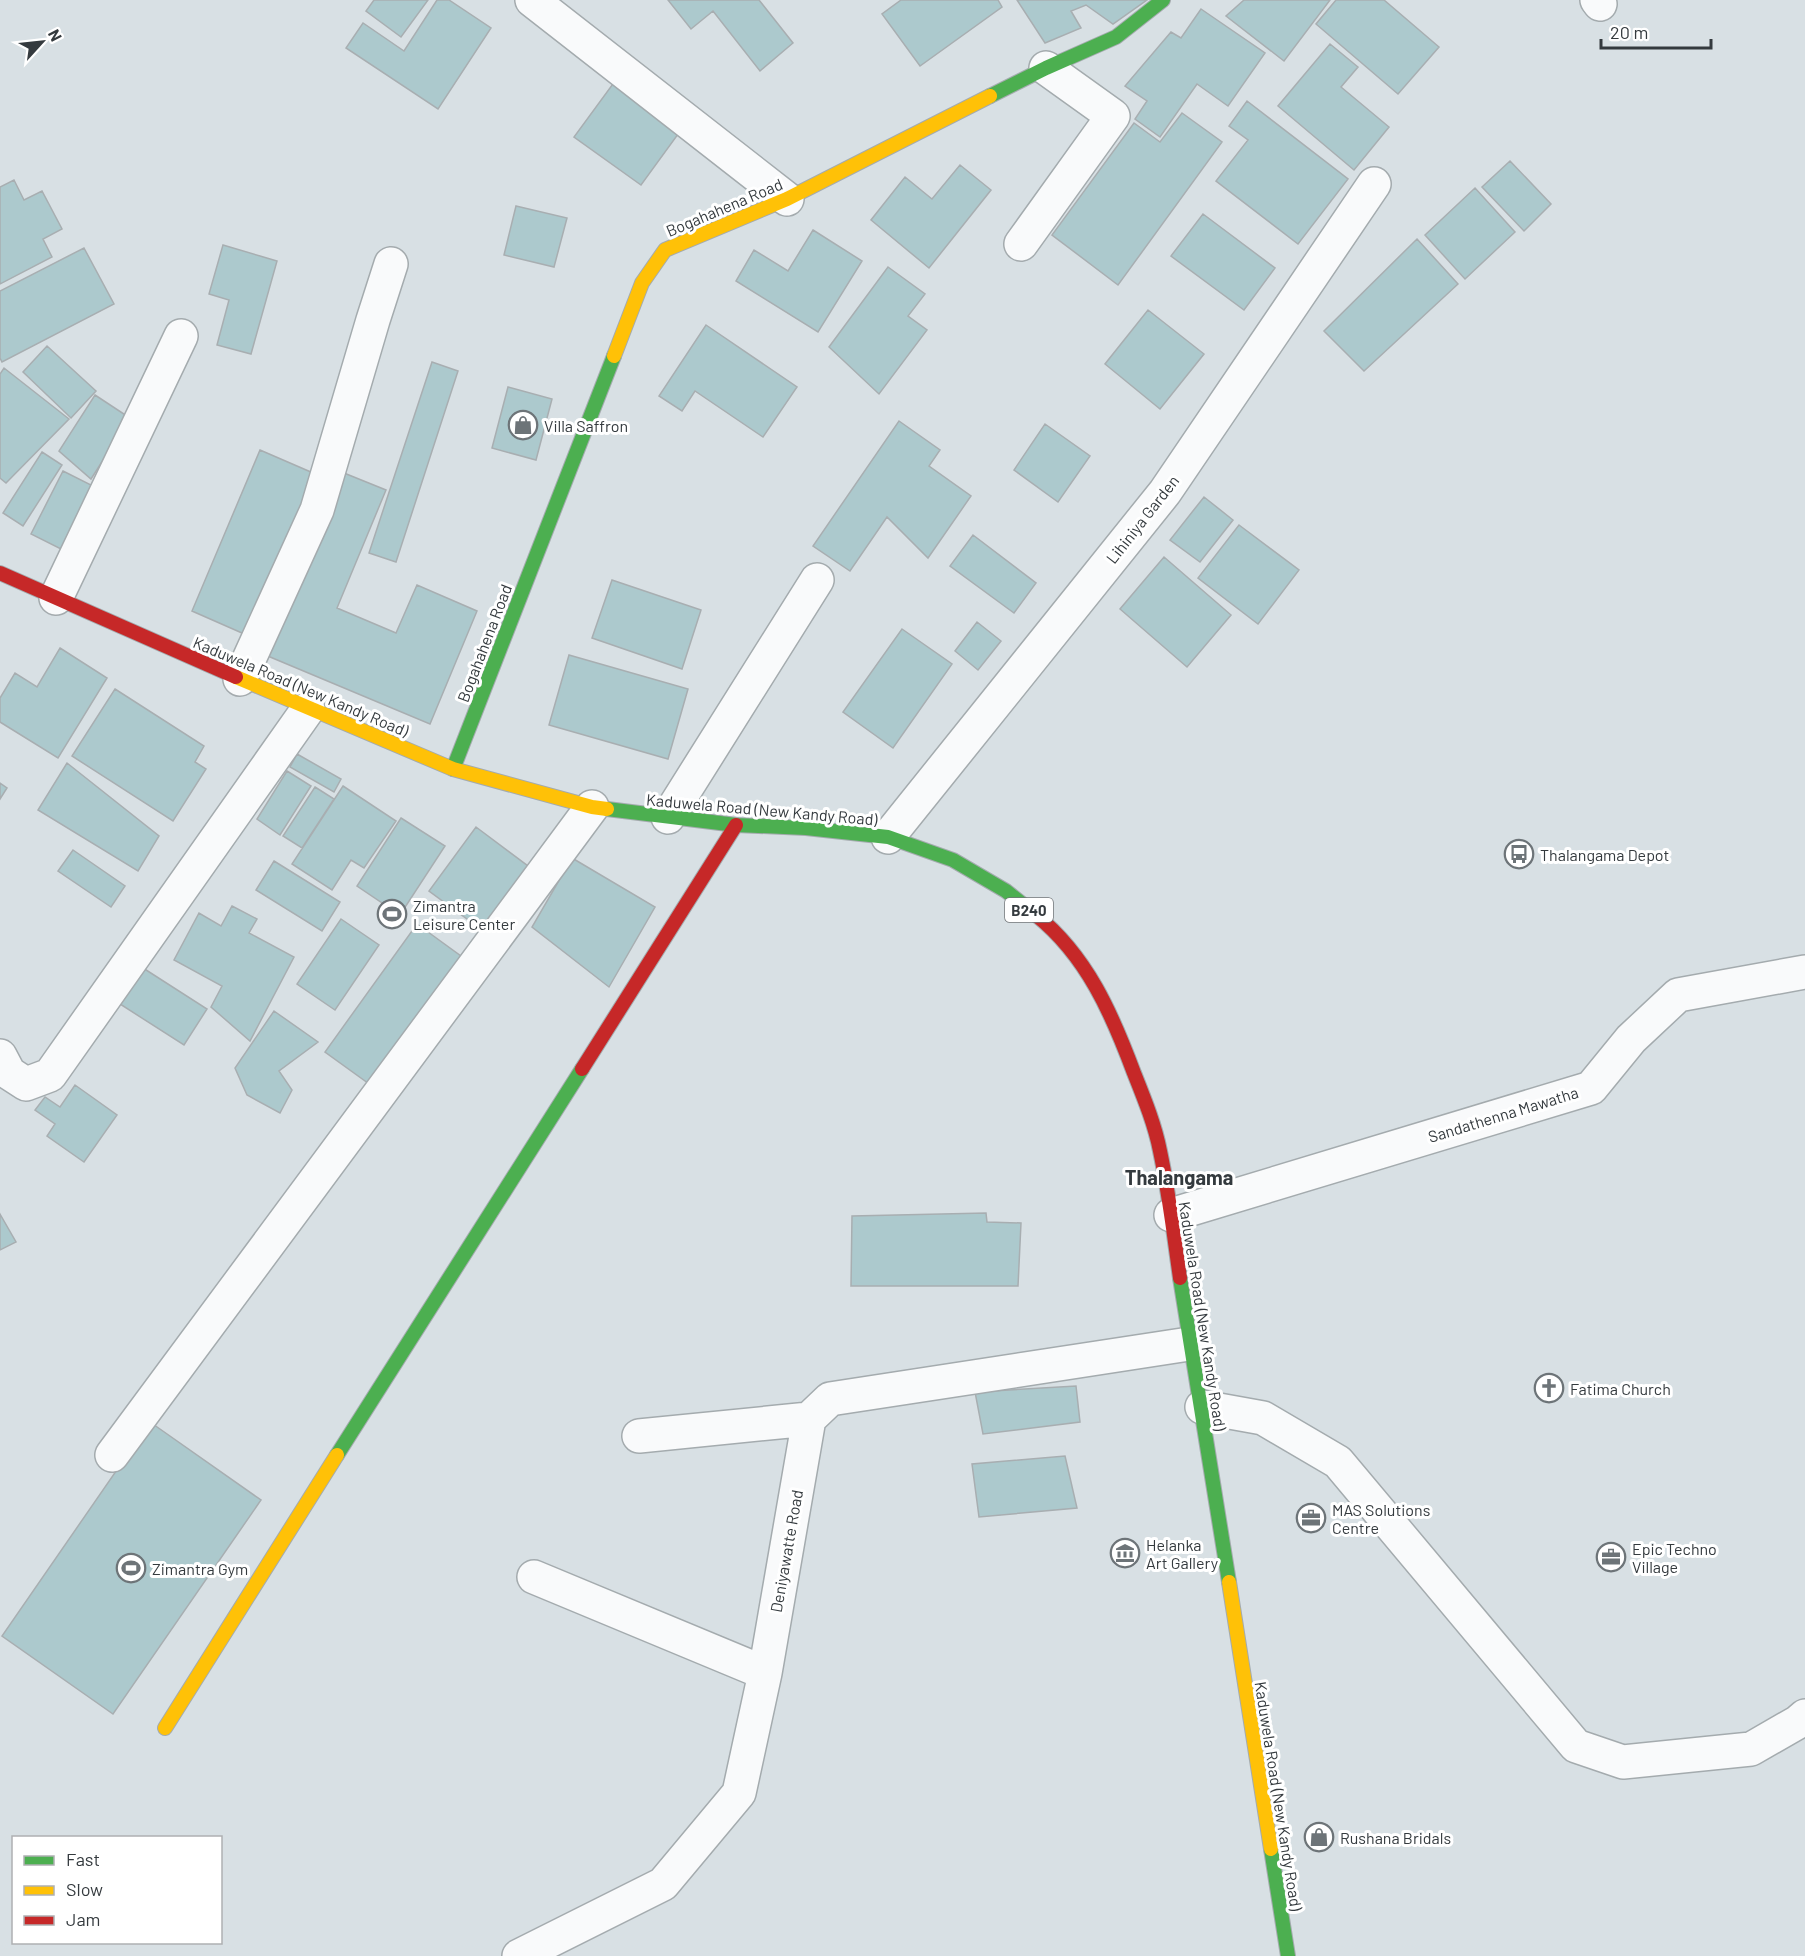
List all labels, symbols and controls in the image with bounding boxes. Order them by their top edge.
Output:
north arrow [12,12,72,72]
scale bar [1601,12,1710,50]
text: 20 m [1610,21,1648,43]
text: N [45,26,67,44]
street label: Bogahahena Road [663,174,785,240]
shop icon: Villa Saffron [507,409,539,441]
place label: Villa Saffron [544,416,628,435]
street label: Lihiniya Garden [1102,471,1182,567]
street label: Bogahahena Road [453,581,515,705]
street label: Kaduwela Road (New Kandy Road) [190,632,412,740]
street label: Kaduwela Road (New Kandy Road) [646,789,879,829]
bus stop icon: Thalangama Depot [1503,838,1535,870]
place label: Thalangama Depot [1540,845,1669,864]
place label: Zimantra Leisure Center [413,896,515,933]
sports icon: Zimantra Leisure Center [376,898,408,930]
road number: B240 [1005,898,1053,922]
street label: Sandathenna Mawatha [1426,1082,1580,1146]
district label: Thalangama [1125,1165,1233,1189]
street label: Kaduwela Road (New Kandy Road) [1175,1200,1231,1433]
church icon: Fatima Church [1533,1372,1565,1404]
place label: Fatima Church [1570,1379,1671,1398]
street label: Deniyawatte Road [766,1488,806,1614]
place label: MAS Solutions Centre [1332,1500,1430,1537]
office icon: MAS Solutions Centre [1295,1502,1327,1534]
place label: Helanka Art Gallery [1146,1535,1219,1572]
museum icon: Helanka Art Gallery [1109,1537,1141,1569]
place label: Epic Techno Village [1632,1539,1717,1576]
office icon: Epic Techno Village [1595,1541,1627,1573]
sports icon: Zimantra Gym [115,1552,147,1584]
place label: Zimantra Gym [152,1559,248,1578]
street label: Kaduwela Road (New Kandy Road) [1251,1680,1307,1913]
shop icon: Rushana Bridals [1303,1821,1335,1853]
place label: Rushana Bridals [1340,1828,1451,1847]
legend [12,1836,222,1944]
text: Fast [66,1848,100,1870]
text: Slow [66,1878,103,1900]
text: Jam [66,1908,100,1930]

